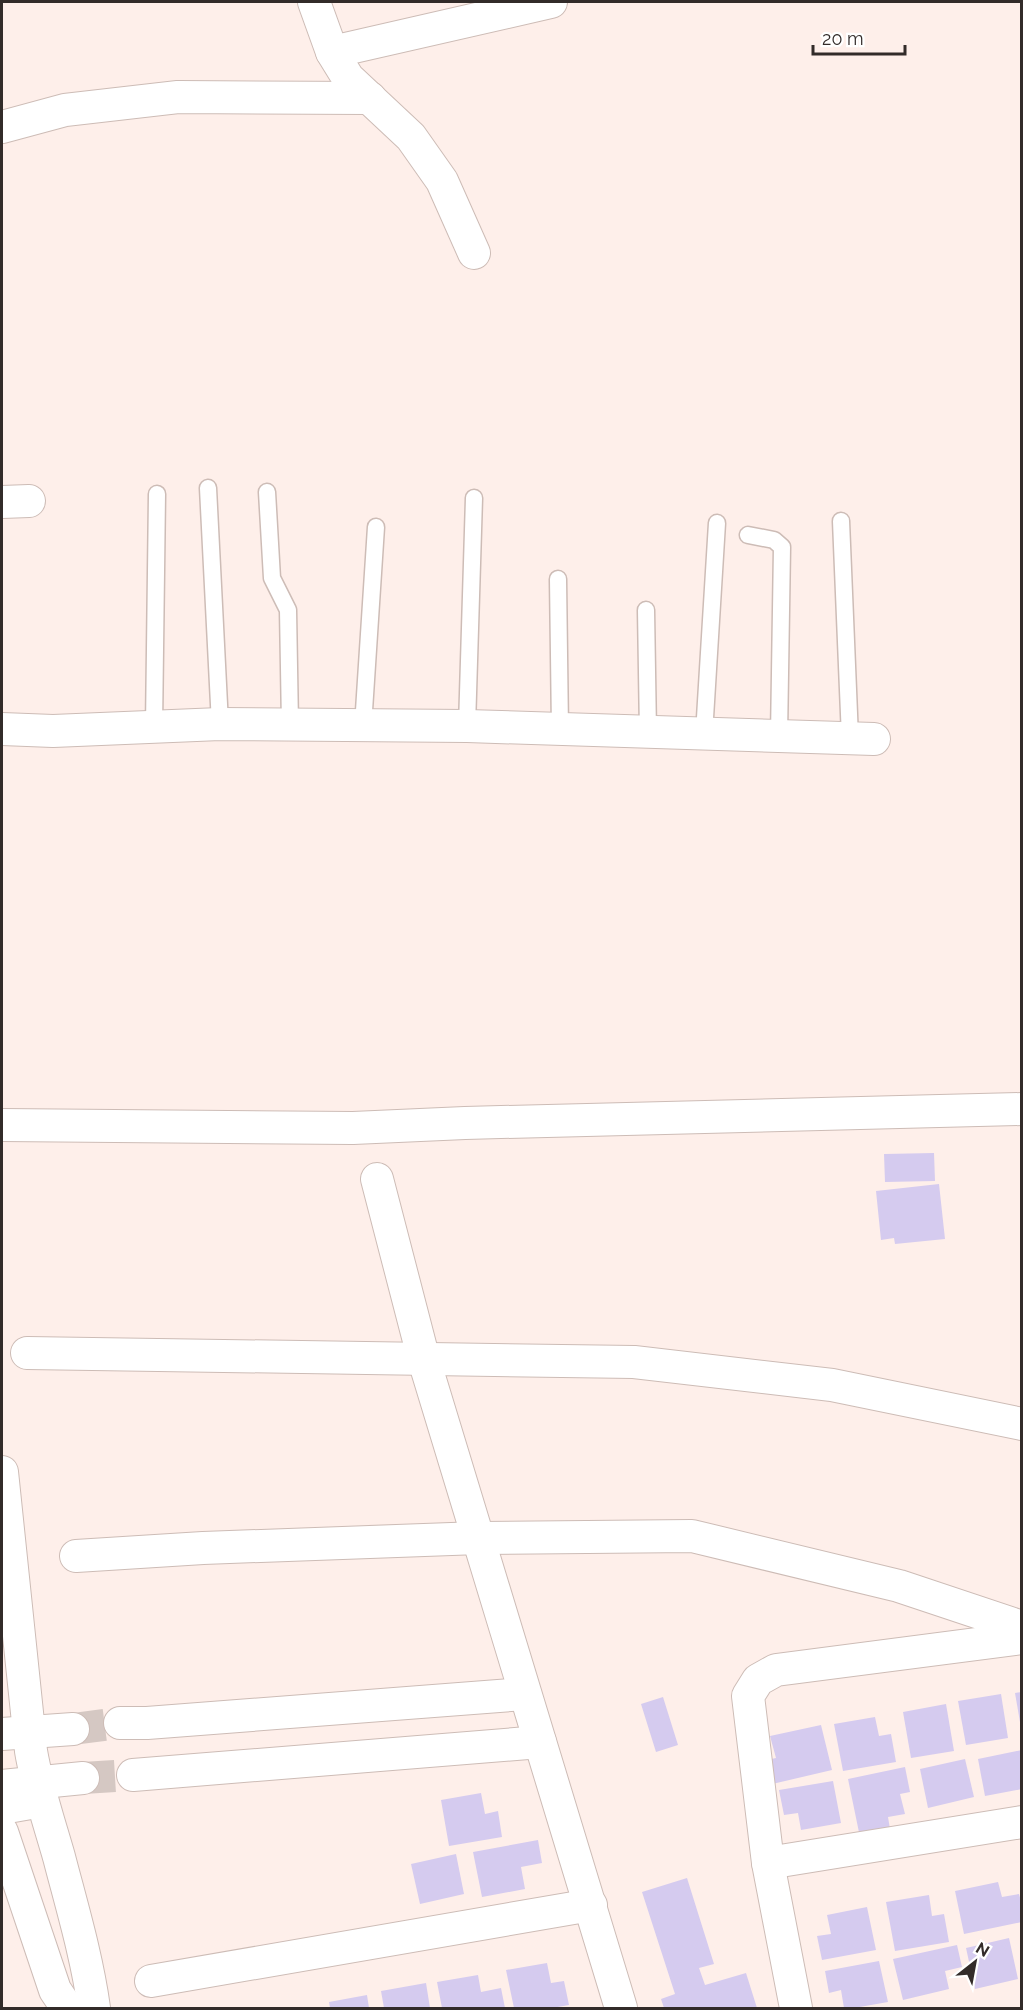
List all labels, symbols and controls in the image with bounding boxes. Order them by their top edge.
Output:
scale bar [813,18,904,56]
text: 20 m [822,28,864,49]
north arrow [945,1932,1005,1992]
text: N [972,1938,993,1961]

